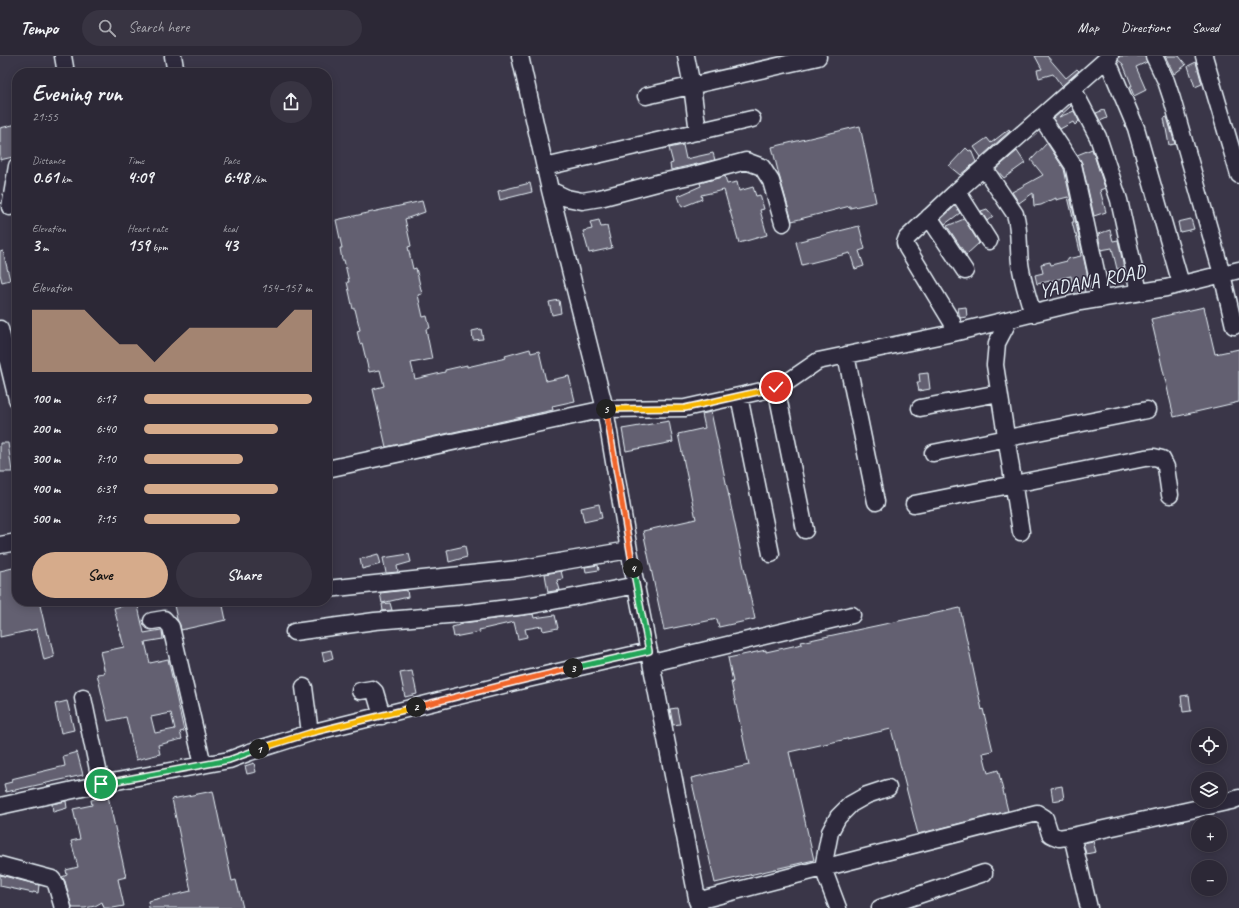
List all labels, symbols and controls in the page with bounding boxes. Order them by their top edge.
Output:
search box [82,10,362,46]
text: Tempo [20,16,58,40]
icon: search [96,17,118,39]
text: Search here [128,18,189,37]
text: Map [1078,19,1099,36]
text: Directions [1121,19,1170,36]
text: Saved [1192,19,1219,36]
text: Evening run [32,80,122,108]
button: share [270,81,312,123]
text: 21:55 [32,109,58,125]
text: Distance [32,153,65,167]
text: Time [127,153,144,167]
text: Pace [223,153,240,167]
text: 0.61 [32,167,59,188]
text: 4:09 [127,167,153,188]
text: 6:48 [223,167,249,188]
text: km [59,172,72,186]
text: /km [249,172,266,186]
text: Elevation [32,221,66,235]
text: Heart rate [127,221,167,235]
text: kcal [223,221,237,235]
text: 3 [32,235,40,256]
text: 159 [127,235,150,256]
text: 43 [223,235,238,256]
text: m [40,240,48,254]
text: bpm [150,240,168,254]
street label: YADANA ROAD [1037,258,1149,304]
text: Elevation [32,280,72,296]
text: 154–157 m [261,280,312,296]
pin [759,370,793,404]
icon: check [765,376,787,398]
text: 100 m [32,391,60,407]
text: 6:17 [96,391,116,407]
pin: 5 [596,399,616,419]
text: 5 [604,402,608,416]
text: 200 m [32,421,60,437]
text: 6:40 [96,421,116,437]
text: 300 m [32,451,60,467]
text: 7:10 [96,451,116,467]
text: 400 m [32,481,60,497]
text: 6:39 [96,481,116,497]
text: 500 m [32,511,60,527]
text: 7:15 [96,511,116,527]
button: Save [32,552,168,598]
button: Share [176,552,312,598]
pin: 4 [623,558,643,578]
text: 4 [631,561,635,575]
pin: 3 [563,658,583,678]
text: 3 [571,661,575,675]
pin: 2 [406,697,426,717]
text: 2 [414,700,418,714]
map controls [1191,728,1227,896]
button: locate [1191,728,1227,764]
pin: 1 [249,739,269,759]
text: 1 [257,742,261,756]
pin [84,767,118,801]
button: layers [1191,772,1227,808]
icon: arrive [90,773,112,795]
button: + [1191,816,1227,852]
button: − [1191,860,1227,896]

